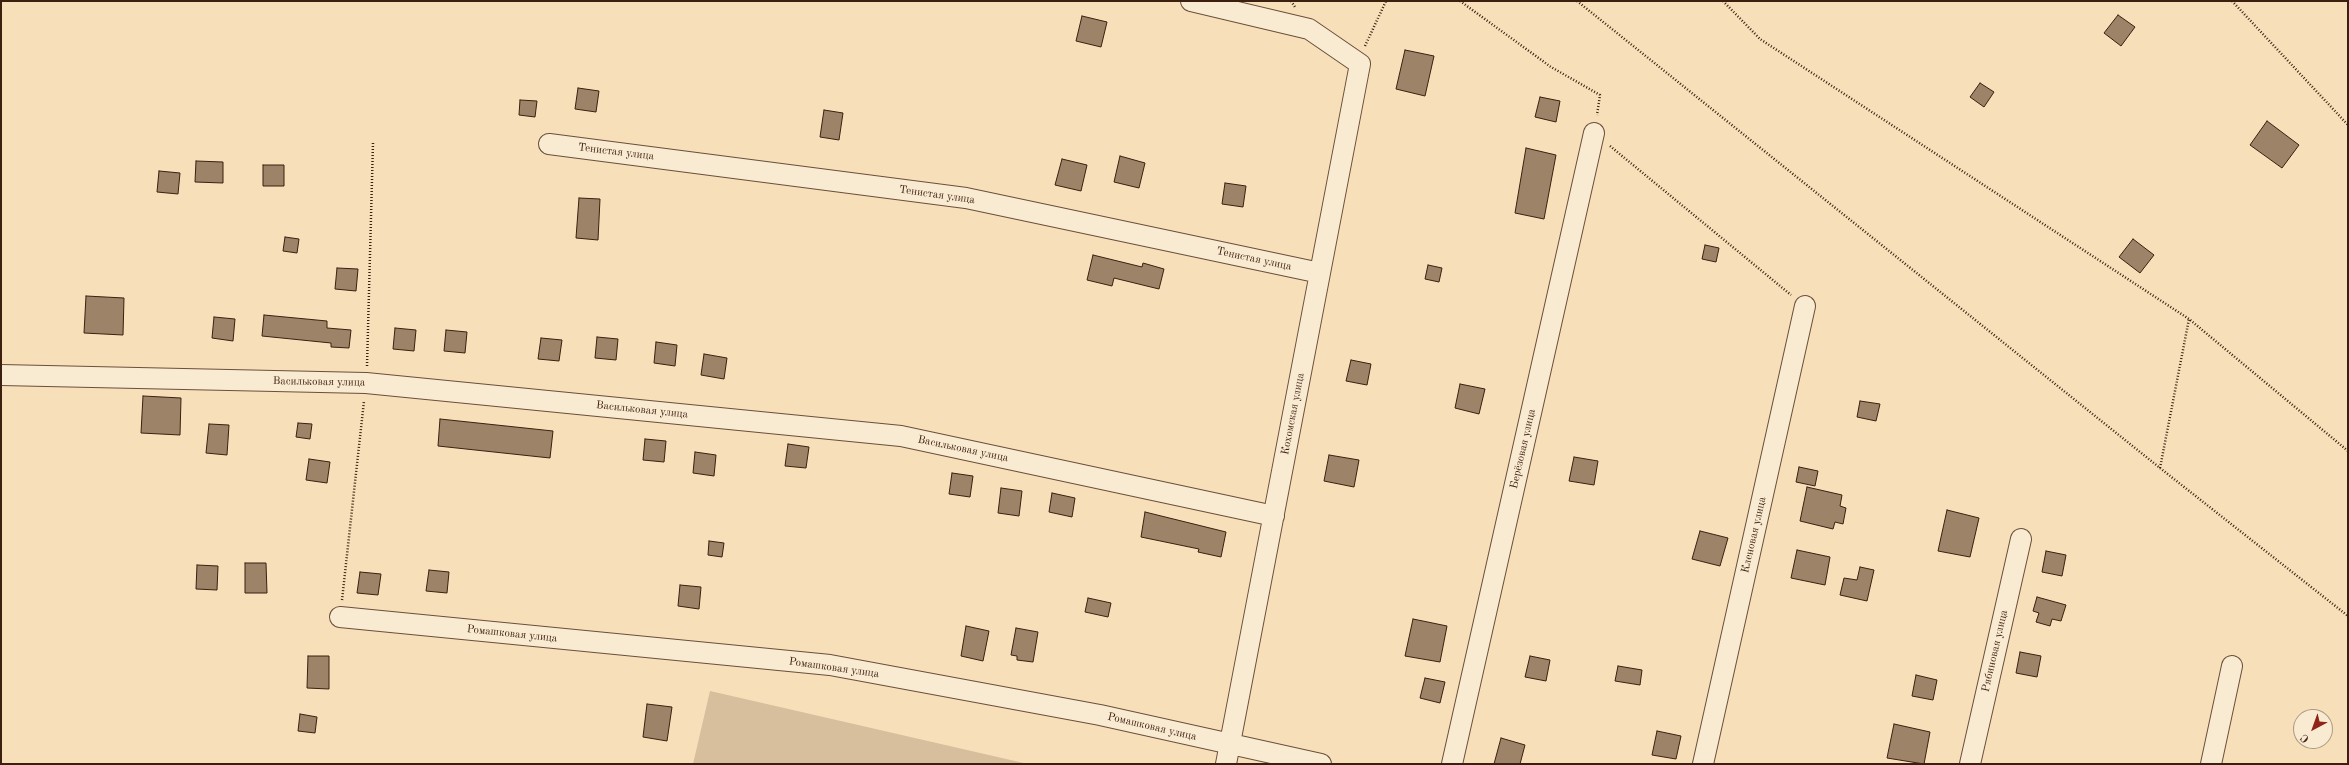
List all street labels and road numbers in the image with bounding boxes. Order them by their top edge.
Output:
street label: Тенистая улица [577,141,655,163]
street label: Тенистая улица [898,183,976,207]
street label: Тенистая улица [1215,245,1293,273]
street label: Кохомская улица [1279,372,1307,456]
street label: Васильковая улица [273,375,365,389]
street label: Васильковая улица [595,399,689,421]
street label: Берёзовая улица [1507,408,1539,490]
street label: Васильковая улица [916,433,1010,465]
street label: Кленовая улица [1739,496,1769,574]
street label: Рябиновая улица [1979,609,2011,693]
street label: Ромашковая улица [466,623,558,645]
street label: Ромашковая улица [788,655,880,681]
street label: Ромашковая улица [1106,710,1198,744]

